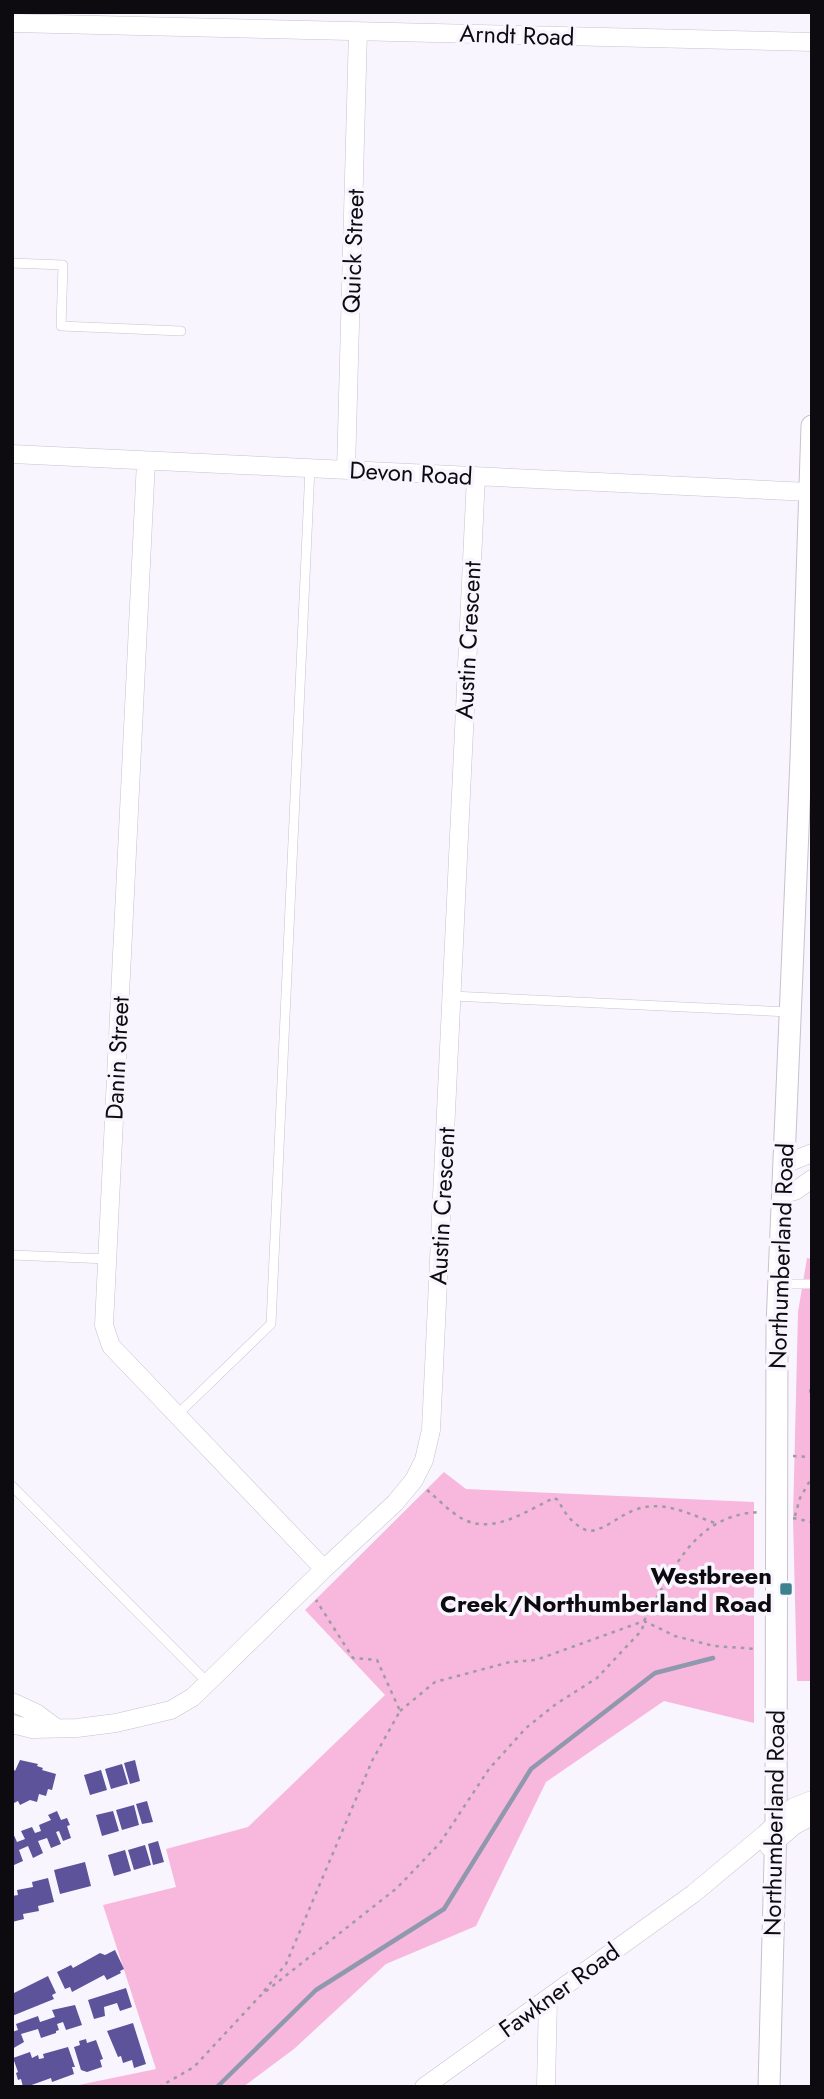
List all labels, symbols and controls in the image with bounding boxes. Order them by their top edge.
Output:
street label: Arndt Road [459,16,575,54]
street label: Quick Street [333,188,373,314]
street label: Devon Road [349,452,473,494]
street label: Austin Crescent [446,560,490,720]
street label: Danin Street [96,995,138,1121]
street label: Austin Crescent [420,1126,464,1286]
street label: Northumberland Road [760,1142,802,1370]
place label: Westbreen Creek/Northumberland Road [440,1558,772,1621]
marker: Westbreen Creek/Northumberland Road [778,1581,794,1597]
street label: Northumberland Road [755,1710,793,1936]
street label: Fawkner Road [491,1934,627,2046]

